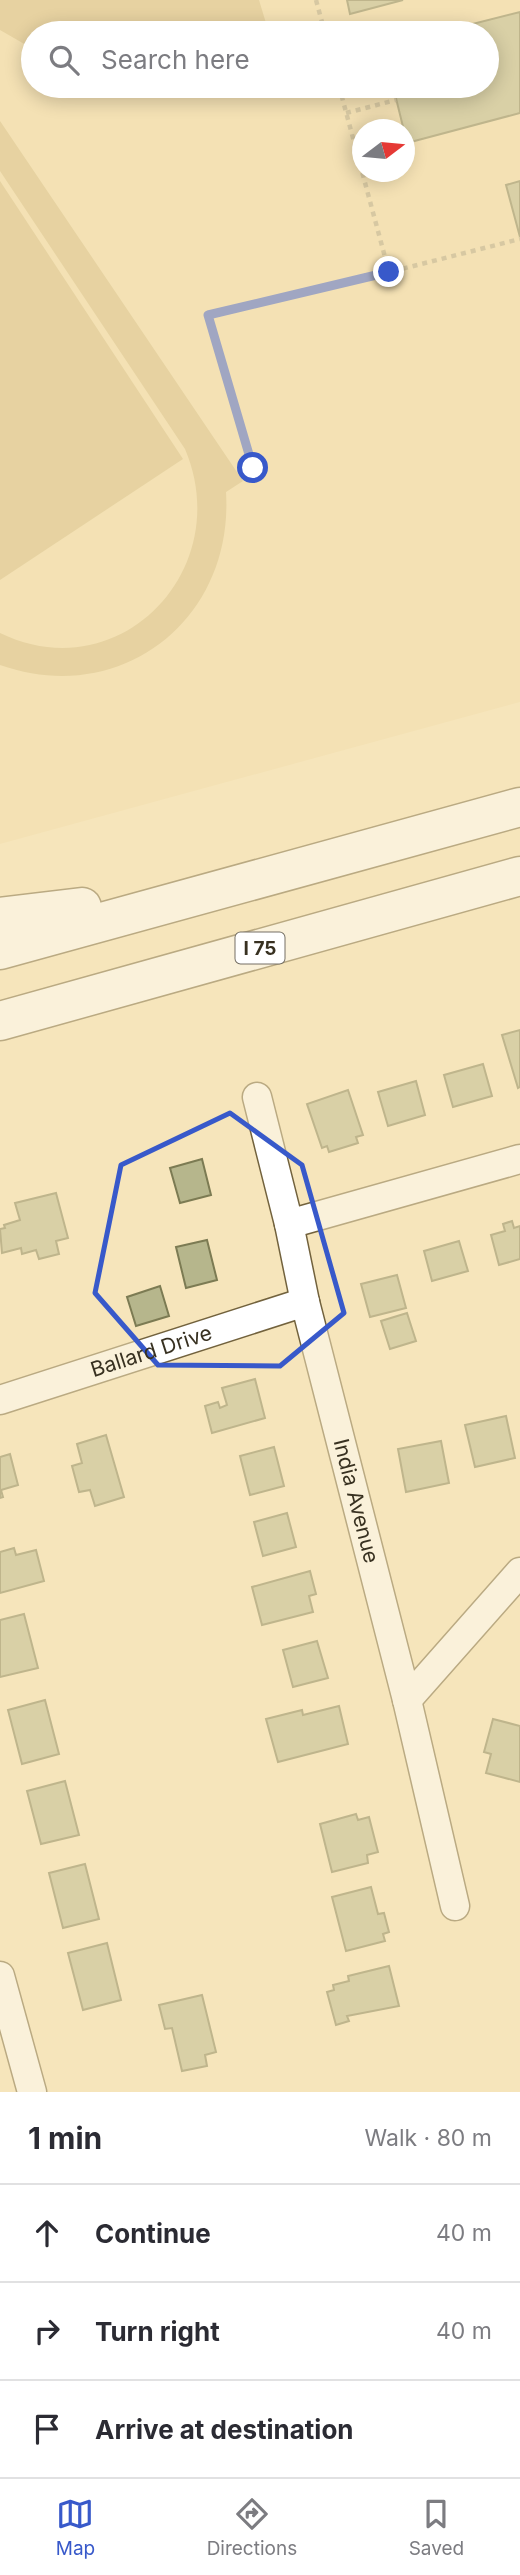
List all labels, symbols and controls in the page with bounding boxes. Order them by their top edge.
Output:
search box [21,21,499,98]
icon: search [45,41,83,79]
text: Search here [101,44,250,75]
north arrow [352,119,415,182]
route end [373,256,404,287]
route start [237,452,268,483]
road number: I 75 [236,932,284,964]
street label: Ballard Drive [87,1320,215,1382]
street label: India Avenue [329,1436,384,1566]
text: 1 min [28,2120,102,2156]
text: Walk · 80 m [364,2124,492,2152]
icon: ahead [28,2214,66,2252]
text: Continue [95,2218,211,2249]
text: 40 m [436,2219,492,2247]
icon: right [28,2312,66,2350]
text: Turn right [95,2316,220,2347]
text: 40 m [436,2317,492,2345]
icon: arrive [28,2410,66,2448]
text: Arrive at destination [95,2414,354,2445]
tab: Map [56,2495,95,2560]
tab: Directions [207,2495,297,2560]
tab: Saved [409,2495,464,2560]

